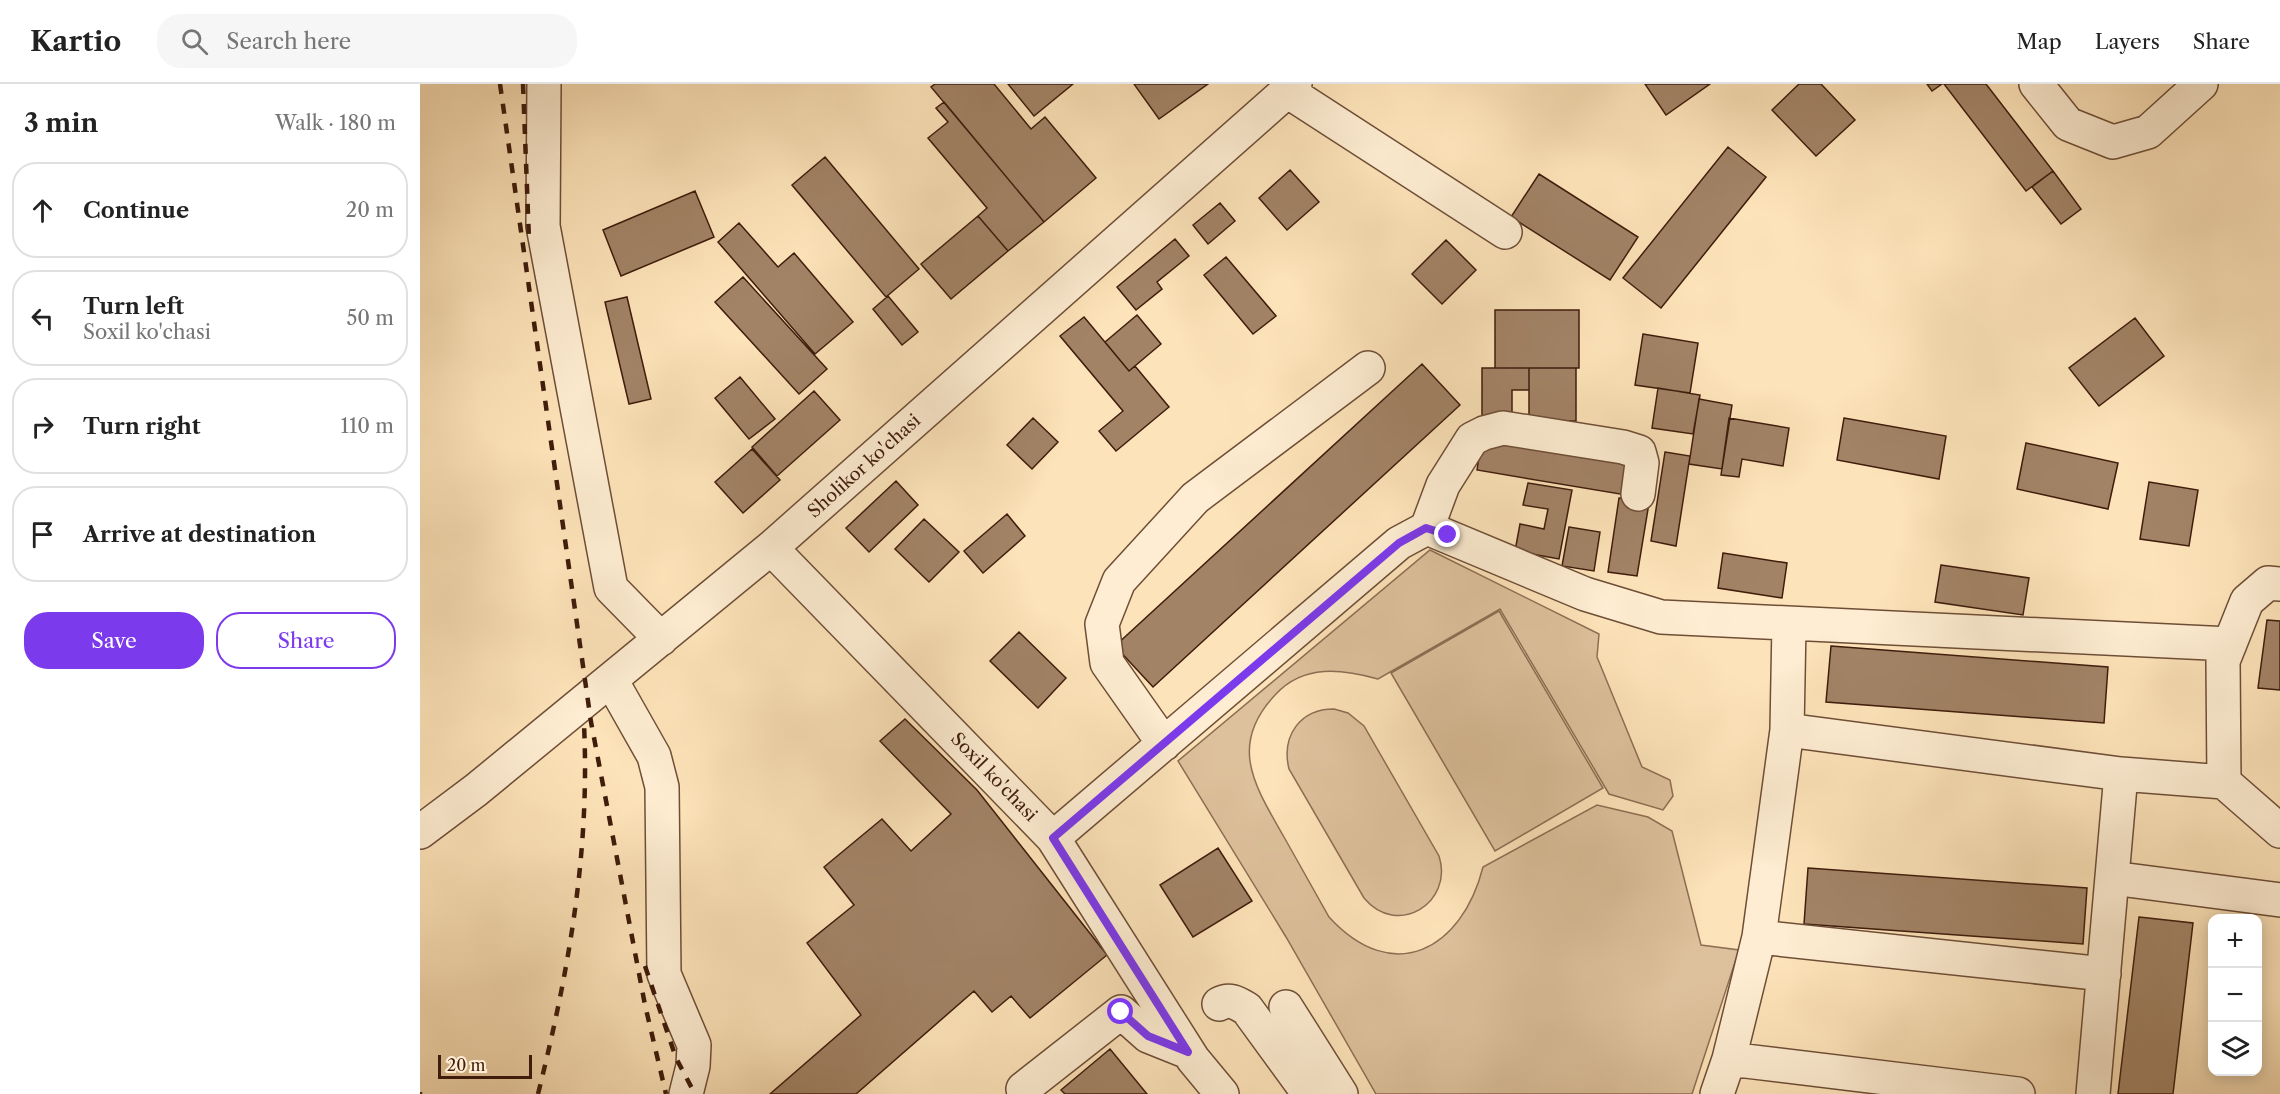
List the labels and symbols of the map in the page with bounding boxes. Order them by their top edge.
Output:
street label: Sholikor ko'chasi [803,409,925,522]
route end [1434,521,1460,547]
street label: Soxil ko'chasi [946,728,1042,826]
route start [1107,998,1133,1024]
scale bar [438,1052,532,1080]

